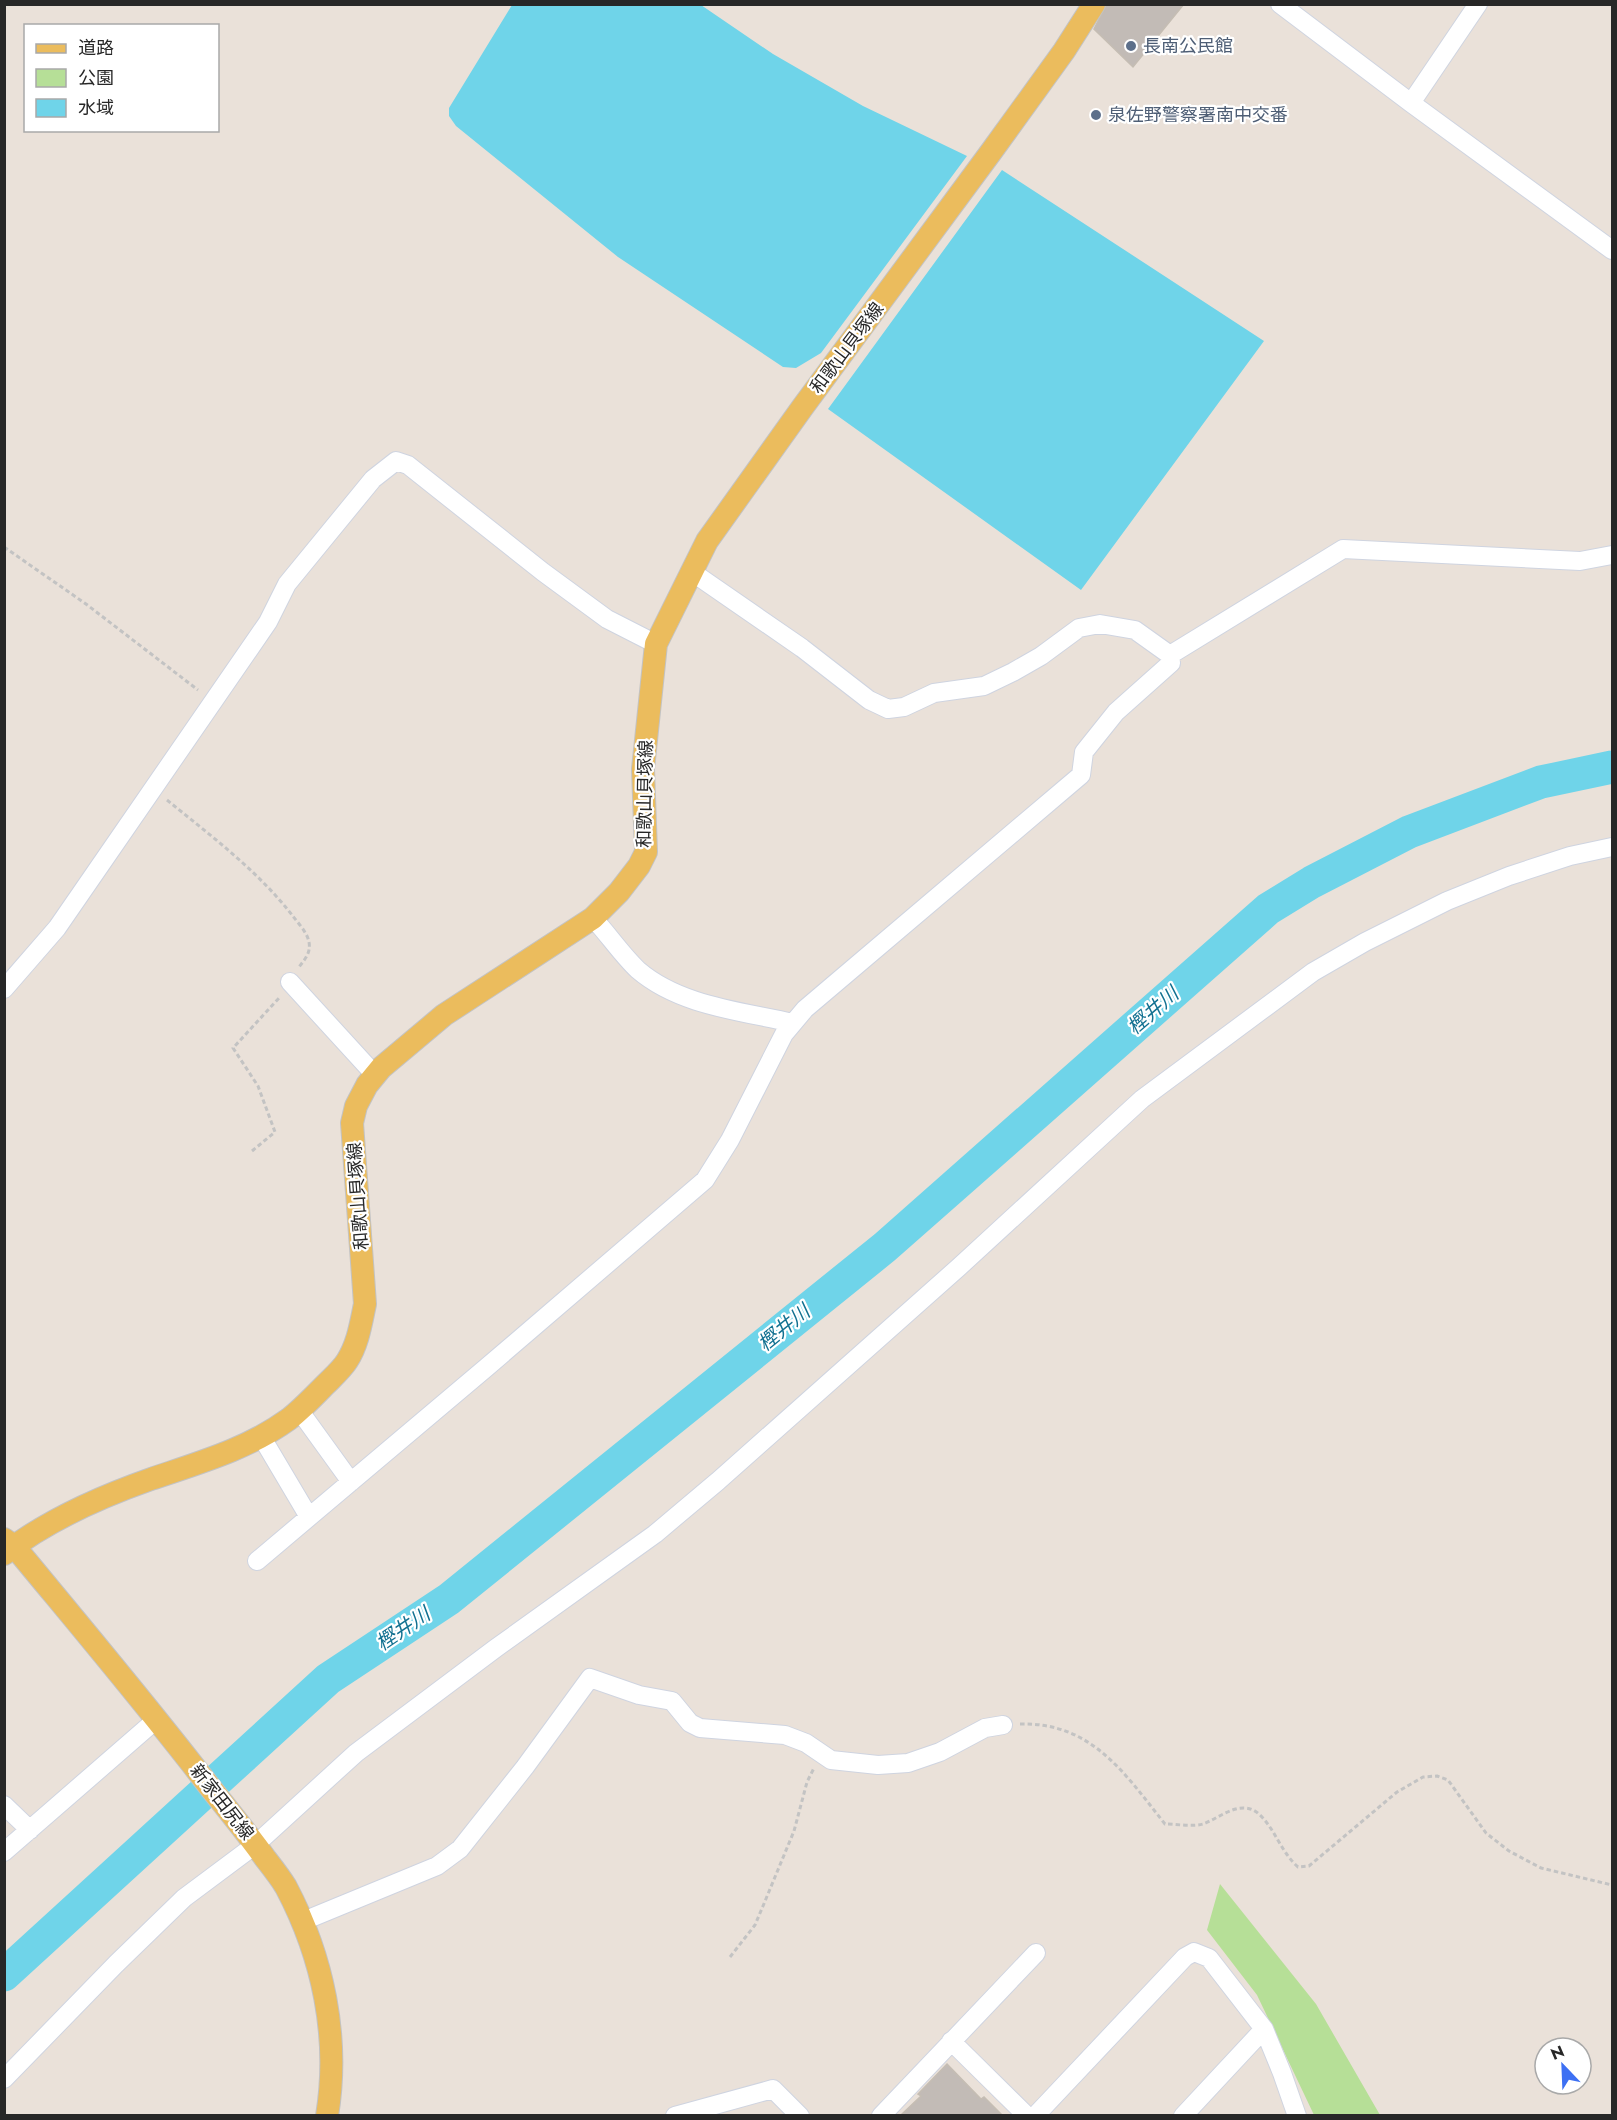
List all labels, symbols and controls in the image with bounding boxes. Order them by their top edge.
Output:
legend [24,24,219,132]
place label: 長南公民館 [1143,33,1233,59]
text: 道路 [78,35,114,61]
marker: 長南公民館 [1124,39,1138,53]
text: 公園 [78,65,114,91]
text: 水域 [78,95,114,121]
place label: 泉佐野警察署南中交番 [1108,102,1288,128]
marker: 泉佐野警察署南中交番 [1089,108,1103,122]
street label: 和歌山貝塚線 [804,297,890,399]
street label: 和歌山貝塚線 [631,740,659,848]
water label: 樫井川 [1121,979,1187,1042]
street label: 和歌山貝塚線 [341,1141,375,1251]
water label: 樫井川 [752,1297,818,1358]
water label: 樫井川 [370,1599,438,1658]
street label: 新家田尻線 [184,1759,260,1845]
north arrow [1533,2036,1593,2096]
text: N [1547,2040,1568,2066]

